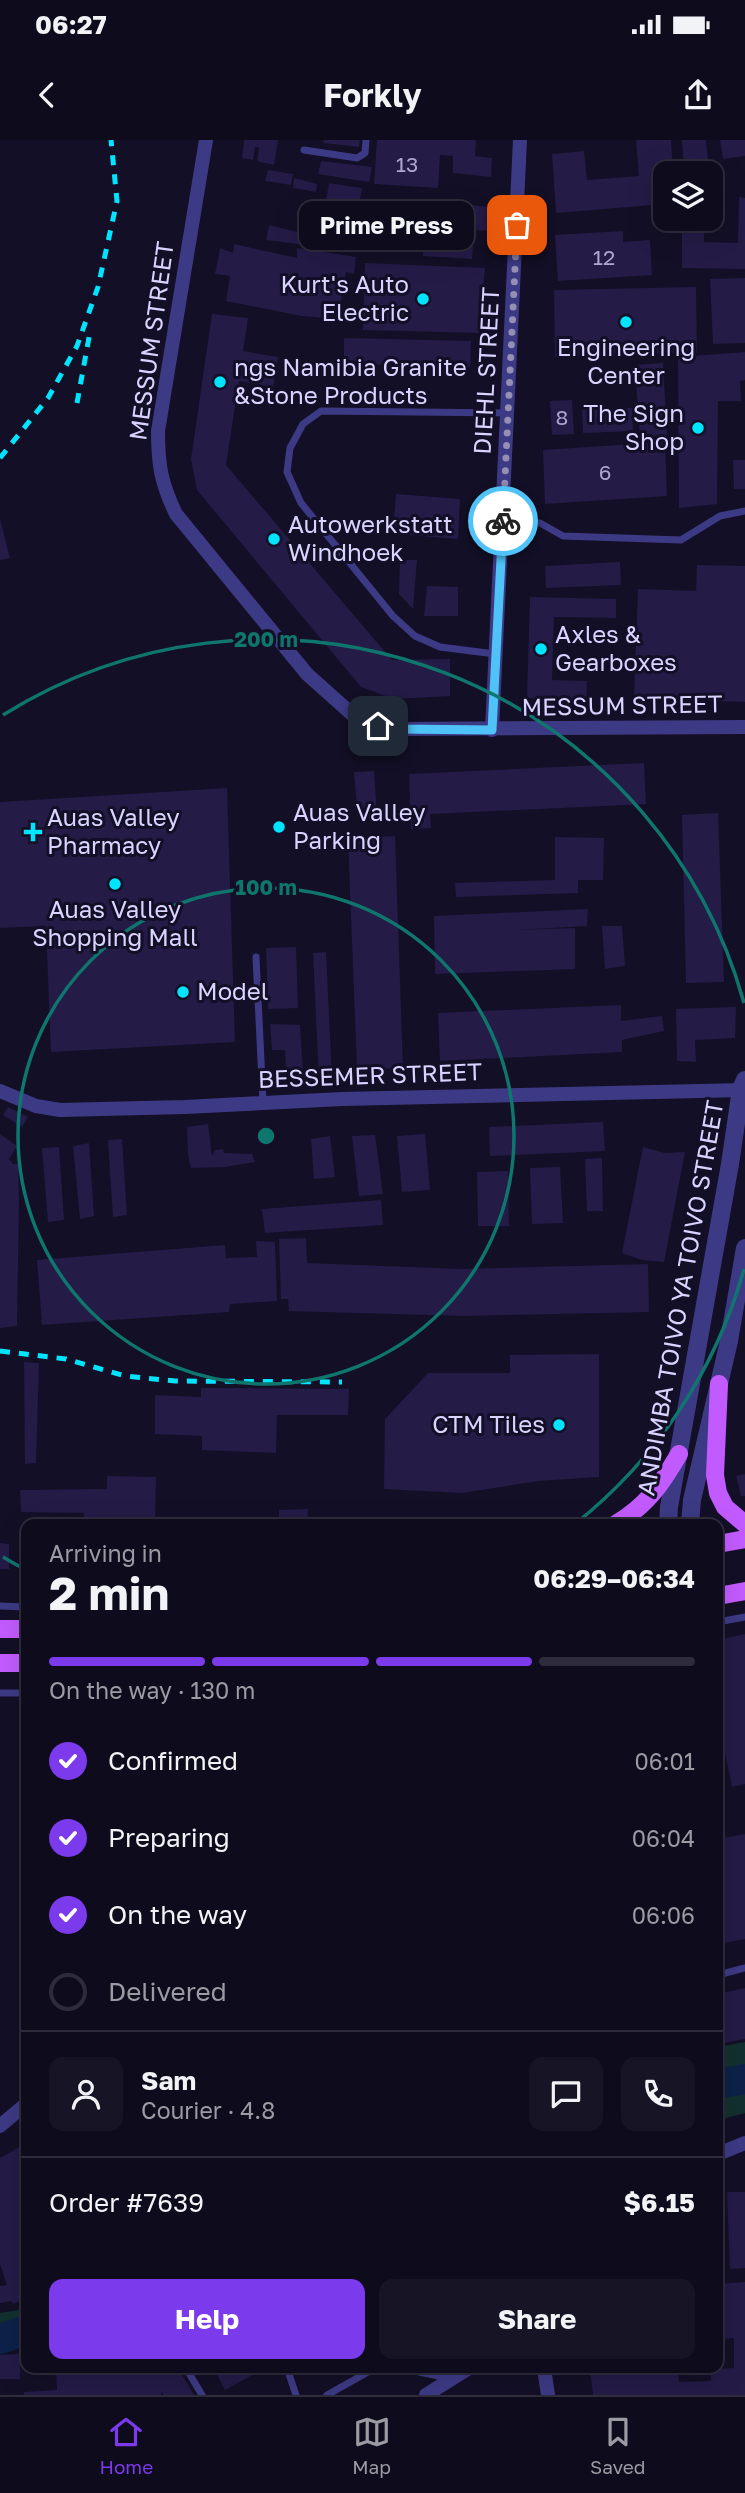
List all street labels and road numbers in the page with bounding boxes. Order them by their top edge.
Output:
street label: MESSUM STREET [122,239,179,442]
street label: DIEHL STREET [467,286,504,455]
street label: MESSUM STREET [521,688,723,721]
street label: BESSEMER STREET [257,1056,483,1093]
street label: ANDIMBA TOIVO YA TOIVO STREET [630,1098,729,1498]

